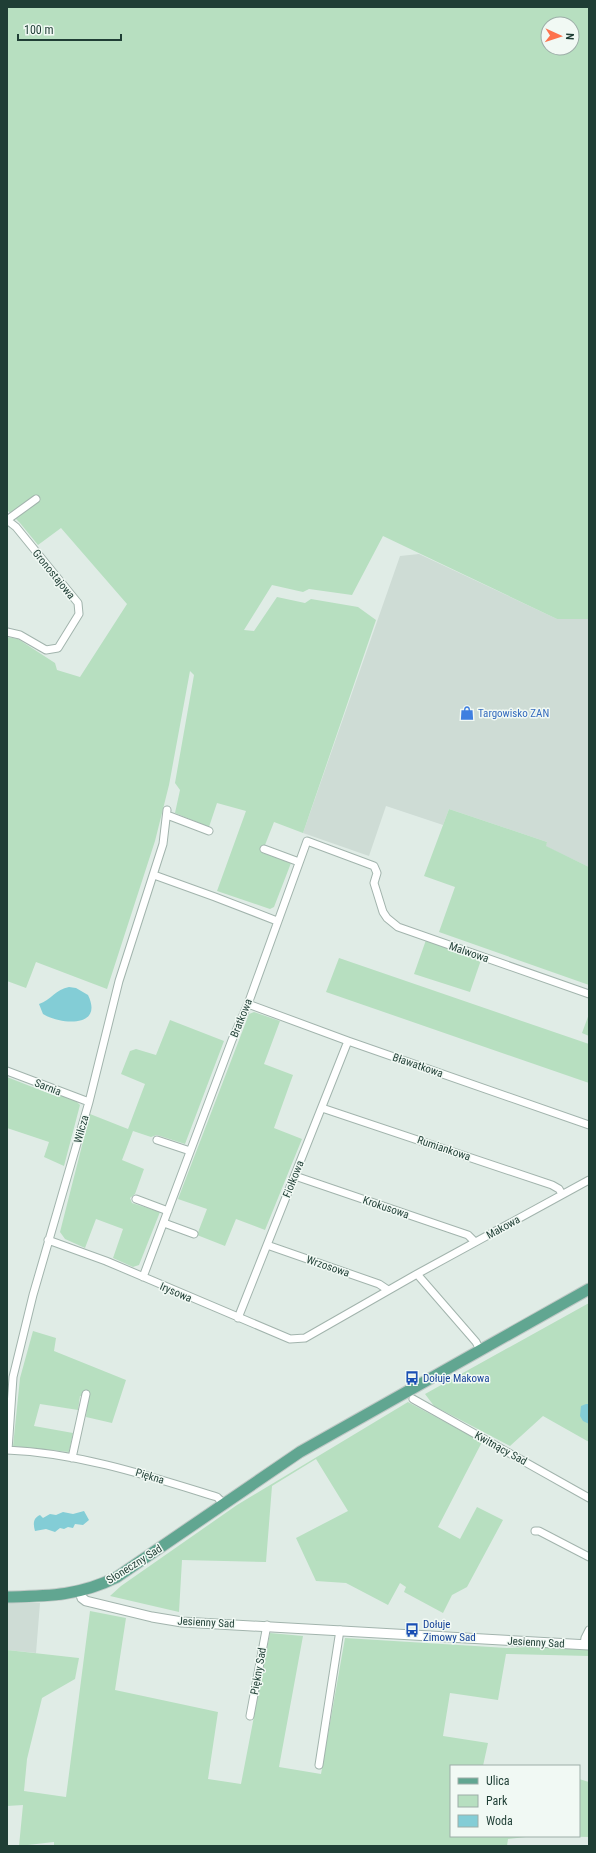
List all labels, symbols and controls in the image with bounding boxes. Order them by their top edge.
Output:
scale bar [18,16,121,42]
north arrow [540,16,580,56]
text: 100 m [24,23,54,37]
text: N [563,33,576,40]
street label: Gronostajowa [30,547,78,602]
shop icon: Targowisko ZAN [459,705,475,721]
place label: Targowisko ZAN [478,707,549,720]
street label: Malwowa [447,940,490,965]
street label: Bratkowa [228,997,255,1039]
street label: Bławatkowa [391,1051,445,1080]
street label: Sarnia [33,1076,63,1098]
street label: Wilcza [71,1114,92,1145]
street label: Rumiankowa [415,1133,472,1164]
street label: Fiołkowa [280,1159,307,1200]
street label: Krokusowa [361,1194,411,1221]
street label: Makowa [484,1213,522,1242]
street label: Wrzosowa [305,1253,351,1280]
street label: Irysowa [158,1280,194,1305]
bus stop icon: Dołuje Makowa [404,1370,420,1386]
place label: Dołuje Makowa [423,1372,490,1385]
street label: Kwitnący Sad [472,1429,529,1468]
street label: Piękna [134,1466,166,1487]
street label: Słoneczny Sad [104,1542,165,1587]
street label: Jesienny Sad [177,1615,235,1630]
place label: Dołuje Zimowy Sad [423,1618,476,1644]
bus stop icon: Dołuje Zimowy Sad [404,1622,420,1638]
street label: Jesienny Sad [507,1635,565,1650]
street label: Piękny Sad [248,1647,269,1696]
legend [450,1765,580,1837]
text: Ulica [486,1774,510,1788]
text: Park [486,1794,508,1808]
text: Woda [486,1814,513,1828]

